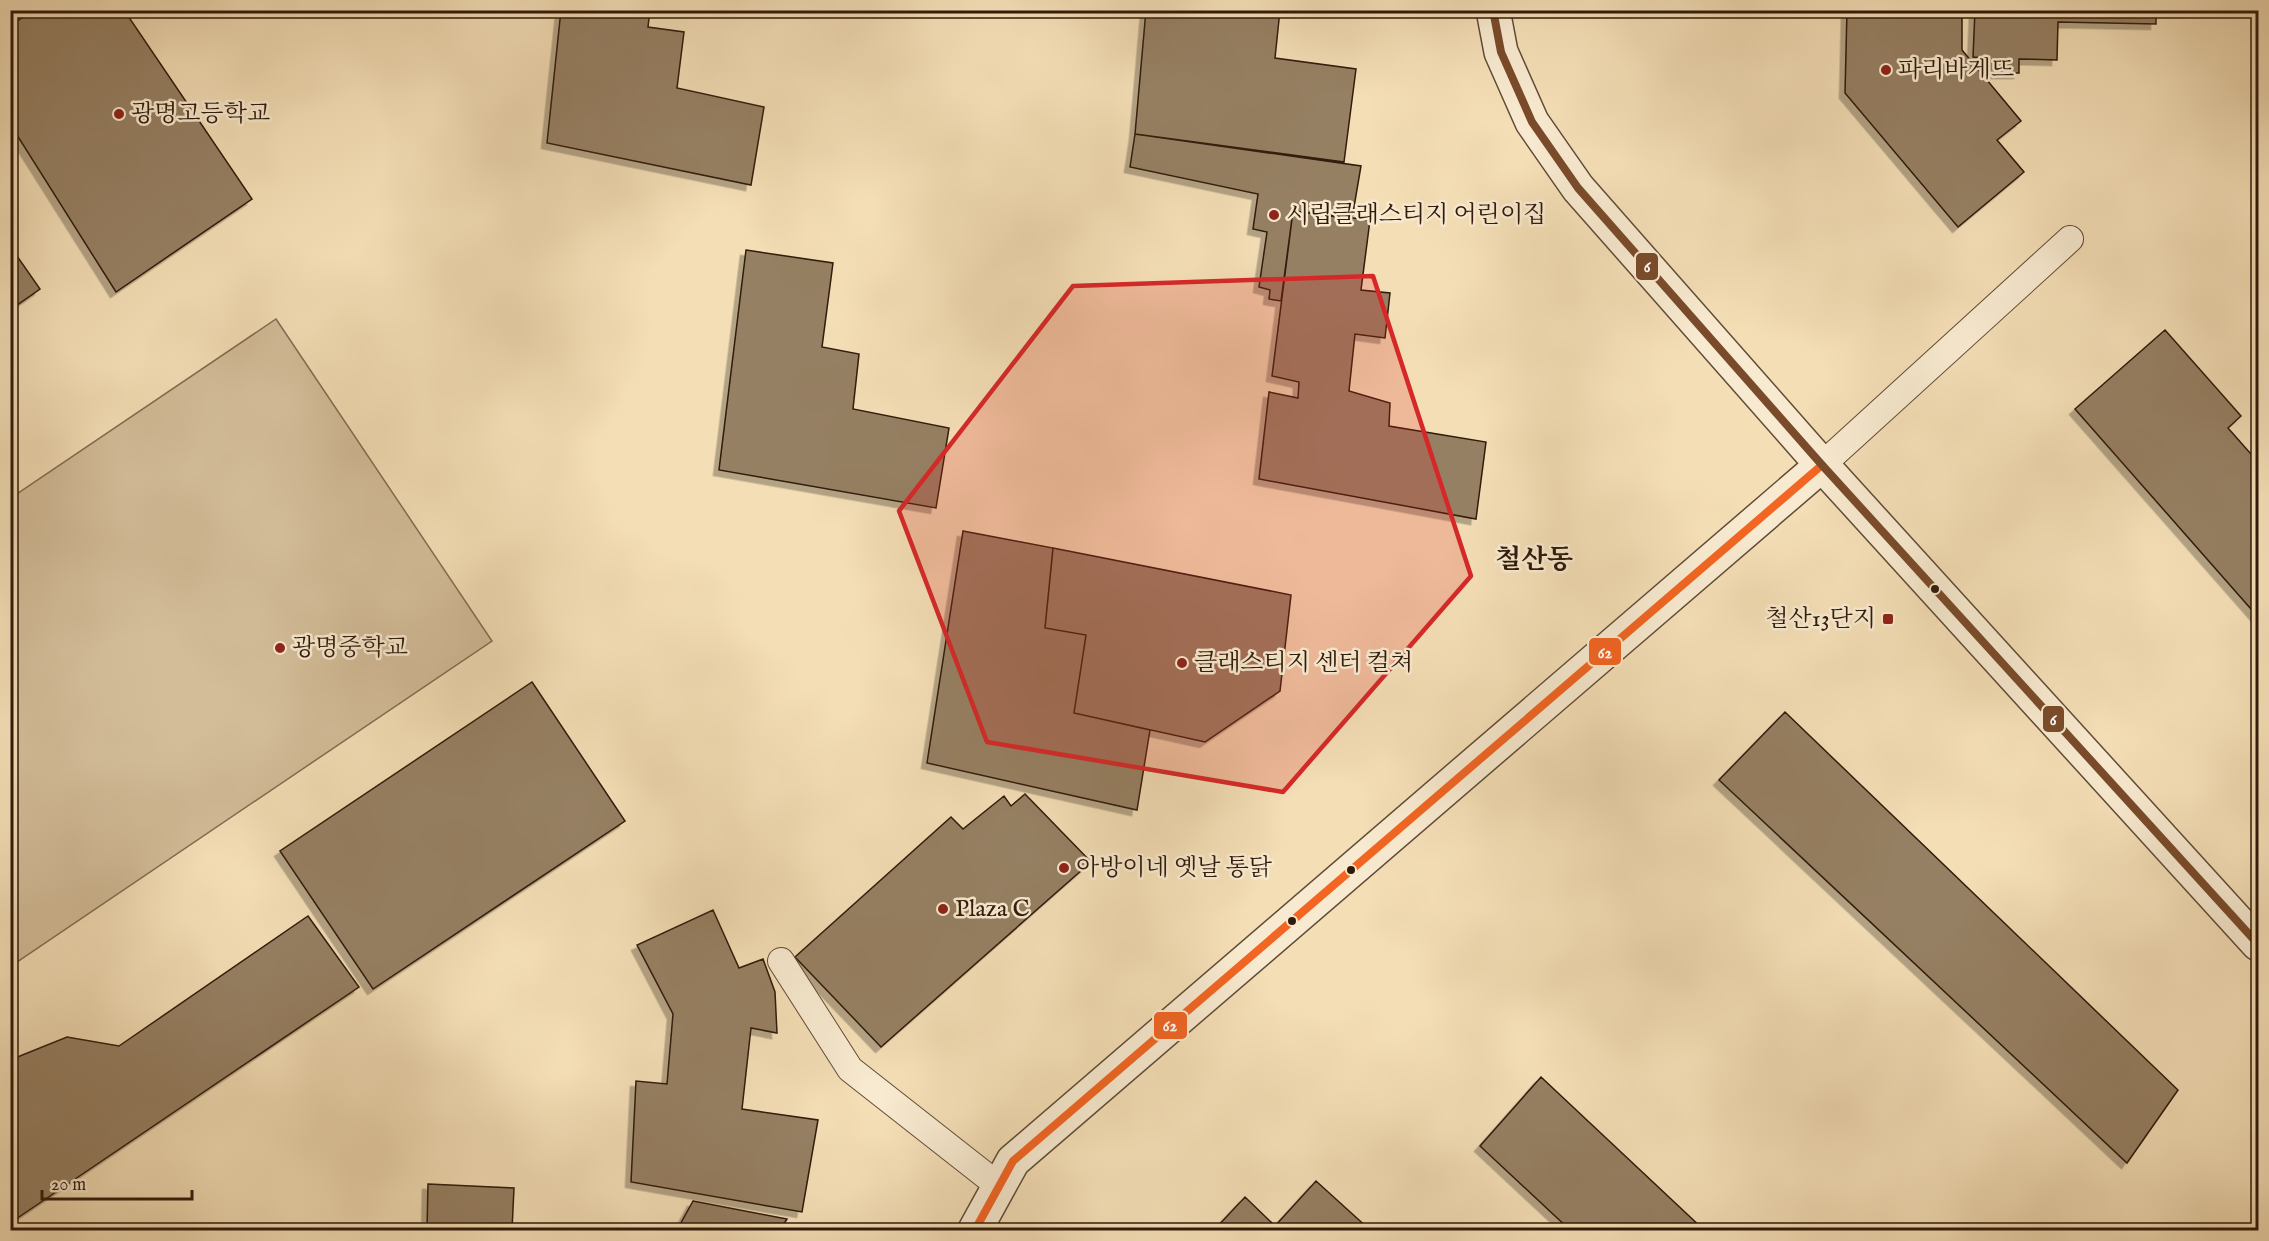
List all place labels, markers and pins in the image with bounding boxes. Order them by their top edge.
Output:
place label: 파리바게뜨 [1898,55,2014,86]
marker: 파리바게뜨 [1879,63,1893,77]
place label: 광명고등학교 [131,99,270,130]
marker: 광명고등학교 [112,107,126,121]
place label: 시립클래스티지 어린이집 [1286,200,1546,231]
marker: 시립클래스티지 어린이집 [1267,208,1281,222]
unlabelled marker [1929,583,1941,595]
place label: 철산13단지 [1765,604,1876,635]
marker: 철산13단지 [1881,612,1895,626]
place label: 광명중학교 [292,633,408,664]
marker: 광명중학교 [273,641,287,655]
place label: 클래스티지 센터 컬쳐 [1194,648,1413,679]
marker: 클래스티지 센터 컬쳐 [1175,656,1189,670]
place label: 아방이네 옛날 통닭 [1076,853,1273,884]
marker: 아방이네 옛날 통닭 [1057,861,1071,875]
unlabelled marker [1345,864,1357,876]
place label: Plaza C [955,894,1030,925]
marker: Plaza C [936,902,950,916]
unlabelled marker [1286,915,1298,927]

